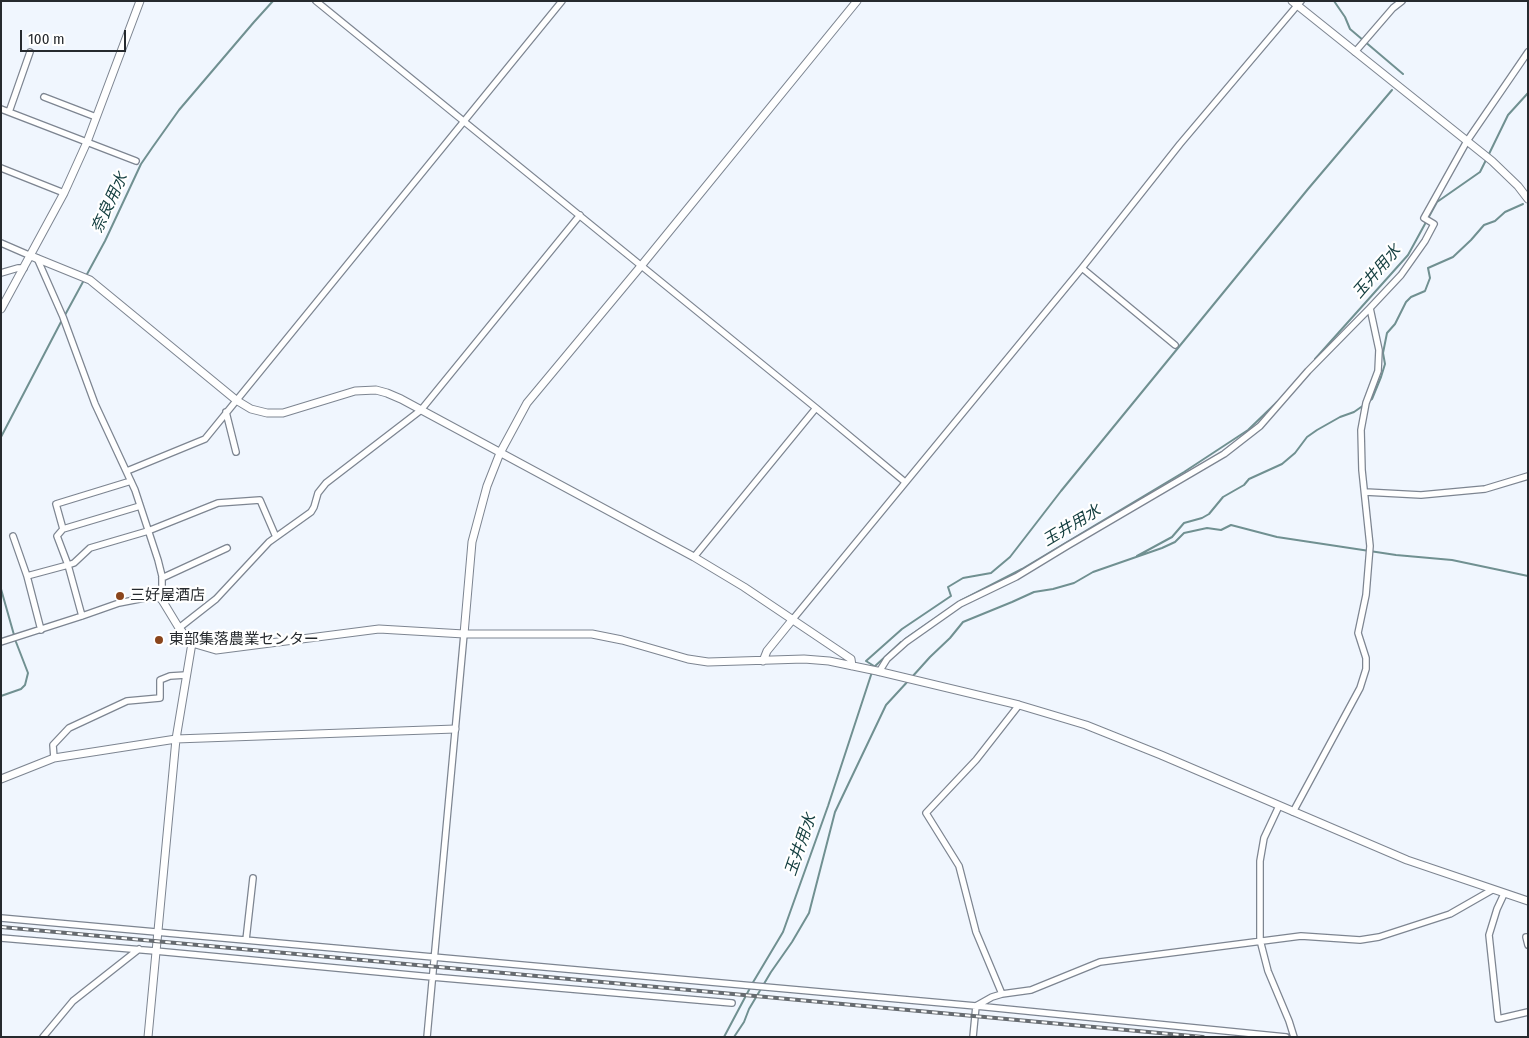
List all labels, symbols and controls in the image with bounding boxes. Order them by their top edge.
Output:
scale bar [22,20,129,52]
text: 100 m [28,30,65,48]
water label: 奈良用水 [88,170,132,236]
water label: 玉井用水 [1349,242,1405,302]
water label: 玉井用水 [1040,501,1104,551]
place label: 三好屋酒店 [130,587,205,605]
marker: 三好屋酒店 [114,590,126,602]
place label: 東部集落農業センター [169,631,319,649]
marker: 東部集落農業センター [153,634,165,646]
water label: 玉井用水 [782,812,820,878]

